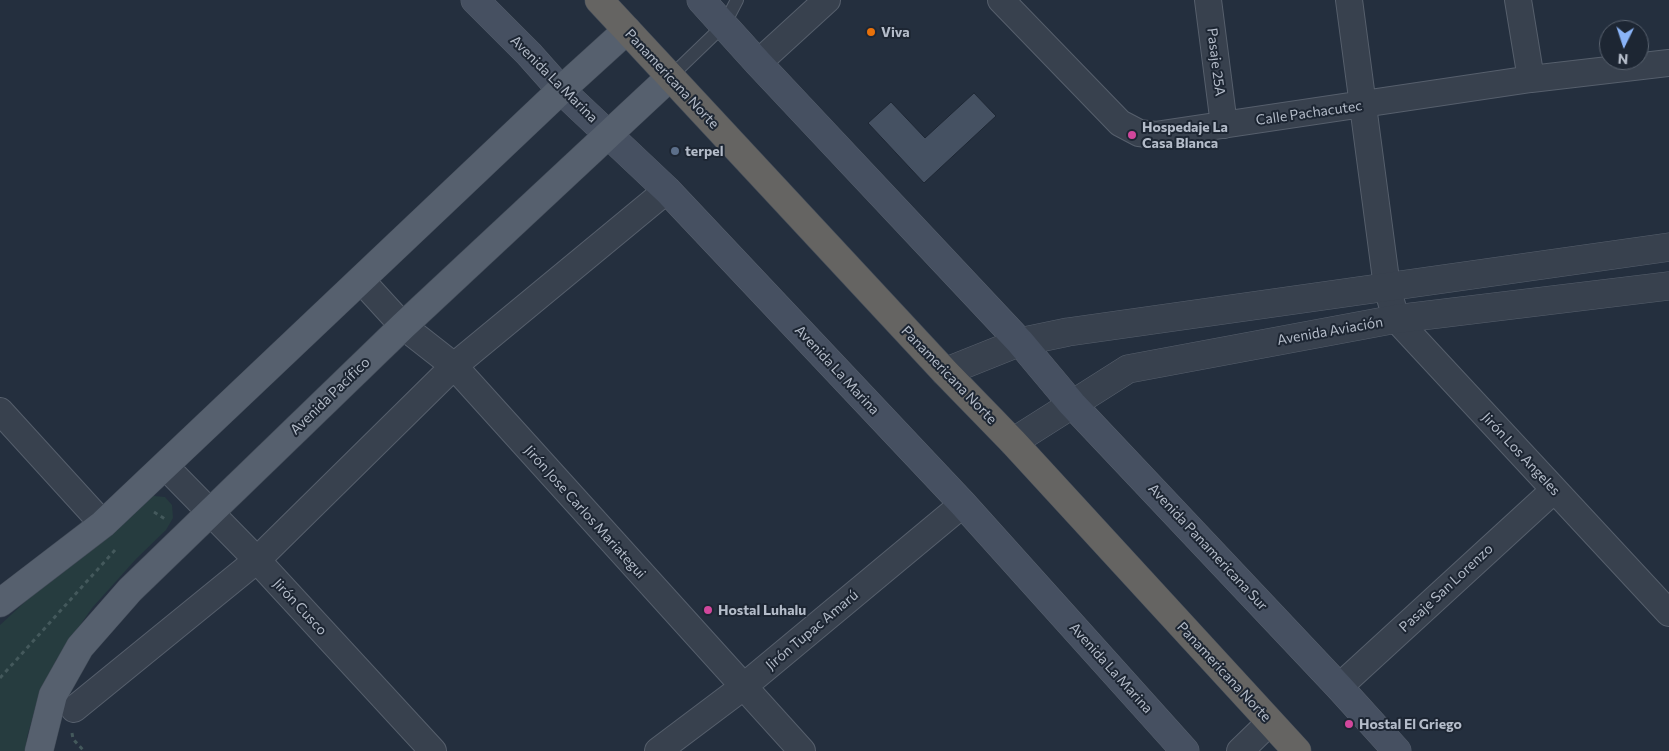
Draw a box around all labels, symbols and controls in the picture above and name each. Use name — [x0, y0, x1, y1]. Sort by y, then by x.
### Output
north arrow — [1599, 20, 1649, 70]
place label: Viva — [881, 24, 910, 40]
street label: Panamericana Norte — [622, 26, 722, 132]
marker: Viva — [865, 26, 877, 38]
street label: Pasaje 25A — [1203, 27, 1229, 97]
street label: Avenida La Marina — [507, 32, 601, 126]
text: N — [1617, 51, 1629, 68]
street label: Calle Pachacutec — [1255, 97, 1363, 129]
place label: Hospedaje La Casa Blanca — [1142, 119, 1228, 152]
marker: Hospedaje La Casa Blanca — [1126, 129, 1138, 141]
place label: terpel — [685, 143, 723, 159]
marker: terpel — [669, 145, 681, 157]
street label: Avenida Aviación — [1276, 313, 1384, 349]
street label: Avenida La Marina — [791, 322, 883, 418]
street label: Panamericana Norte — [898, 322, 1000, 428]
street label: Avenida Pacífico — [287, 354, 373, 438]
street label: Jirón Los Angeles — [1478, 409, 1564, 499]
street label: Jirón Jose Carlos Mariategui — [521, 442, 649, 582]
street label: Avenida Panamericana Sur — [1145, 480, 1271, 614]
street label: Pasaje San Lorenzo — [1396, 540, 1496, 636]
street label: Jirón Cusco — [270, 575, 330, 639]
street label: Jirón Tupac Amarú — [762, 586, 862, 674]
place label: Hostal Luhalu — [718, 602, 806, 618]
marker: Hostal Luhalu — [702, 604, 714, 616]
street label: Avenida La Marina — [1066, 619, 1156, 717]
street label: Panamericana Norte — [1174, 619, 1274, 725]
place label: Hostal El Griego — [1359, 716, 1462, 732]
marker: Hostal El Griego — [1343, 718, 1355, 730]

